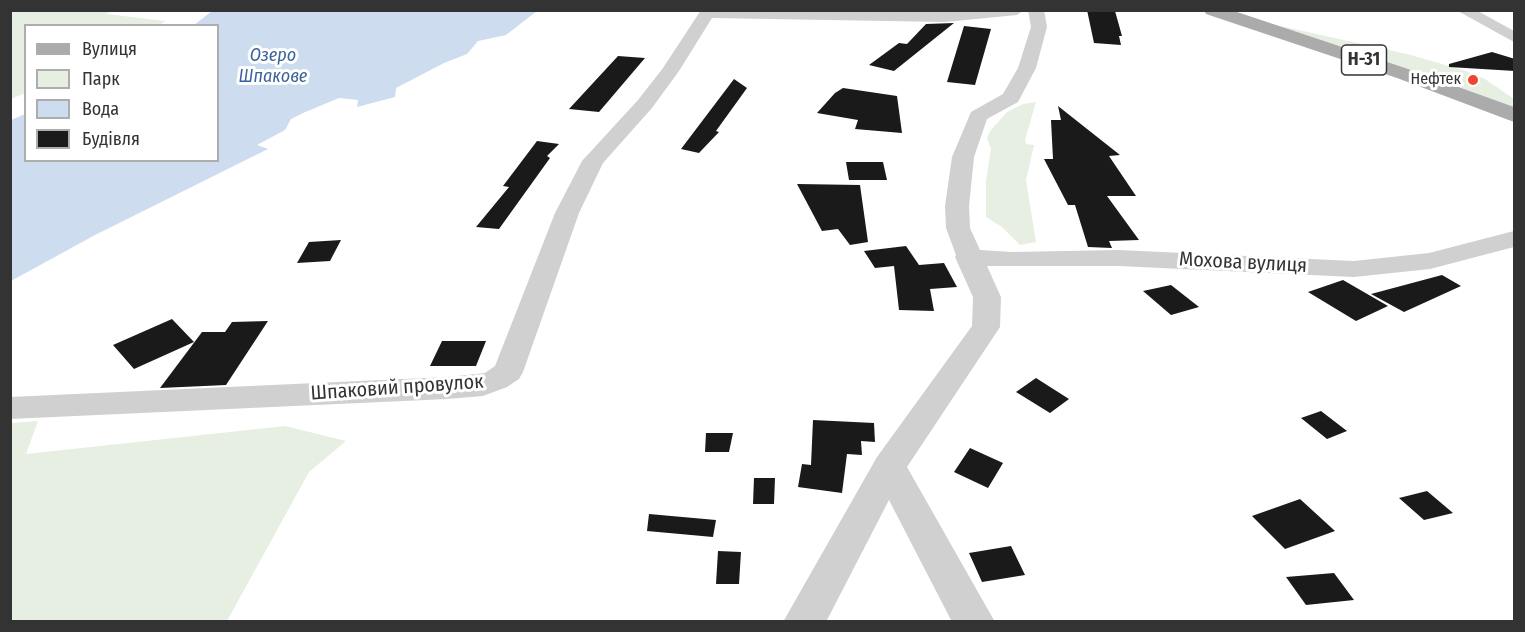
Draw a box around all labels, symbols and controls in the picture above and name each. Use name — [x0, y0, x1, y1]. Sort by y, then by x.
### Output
legend — [24, 24, 219, 162]
text: Вулиця — [82, 38, 137, 60]
water label: Озеро Шпакове — [239, 45, 307, 88]
road number: Н-31 — [1342, 45, 1386, 75]
text: Парк — [82, 68, 120, 90]
place label: Нефтек — [1411, 70, 1461, 90]
marker: Нефтек — [1466, 73, 1480, 87]
text: Вода — [82, 98, 119, 120]
text: Будівля — [82, 128, 140, 150]
street label: Мохова вулиця — [1178, 248, 1308, 278]
street label: Шпаковий провулок — [310, 370, 484, 406]

